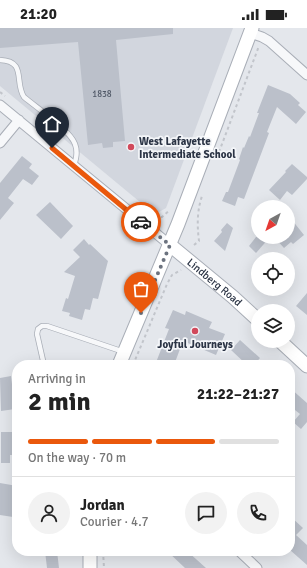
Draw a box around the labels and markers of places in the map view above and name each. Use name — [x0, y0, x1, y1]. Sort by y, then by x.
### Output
pin — [35, 107, 69, 148]
place label: West Lafayette Intermediate School — [139, 135, 236, 161]
marker: West Lafayette Intermediate School — [126, 142, 136, 152]
pin — [124, 272, 158, 313]
marker: Joyful Journeys — [190, 326, 200, 336]
place label: Joyful Journeys — [157, 338, 233, 351]

